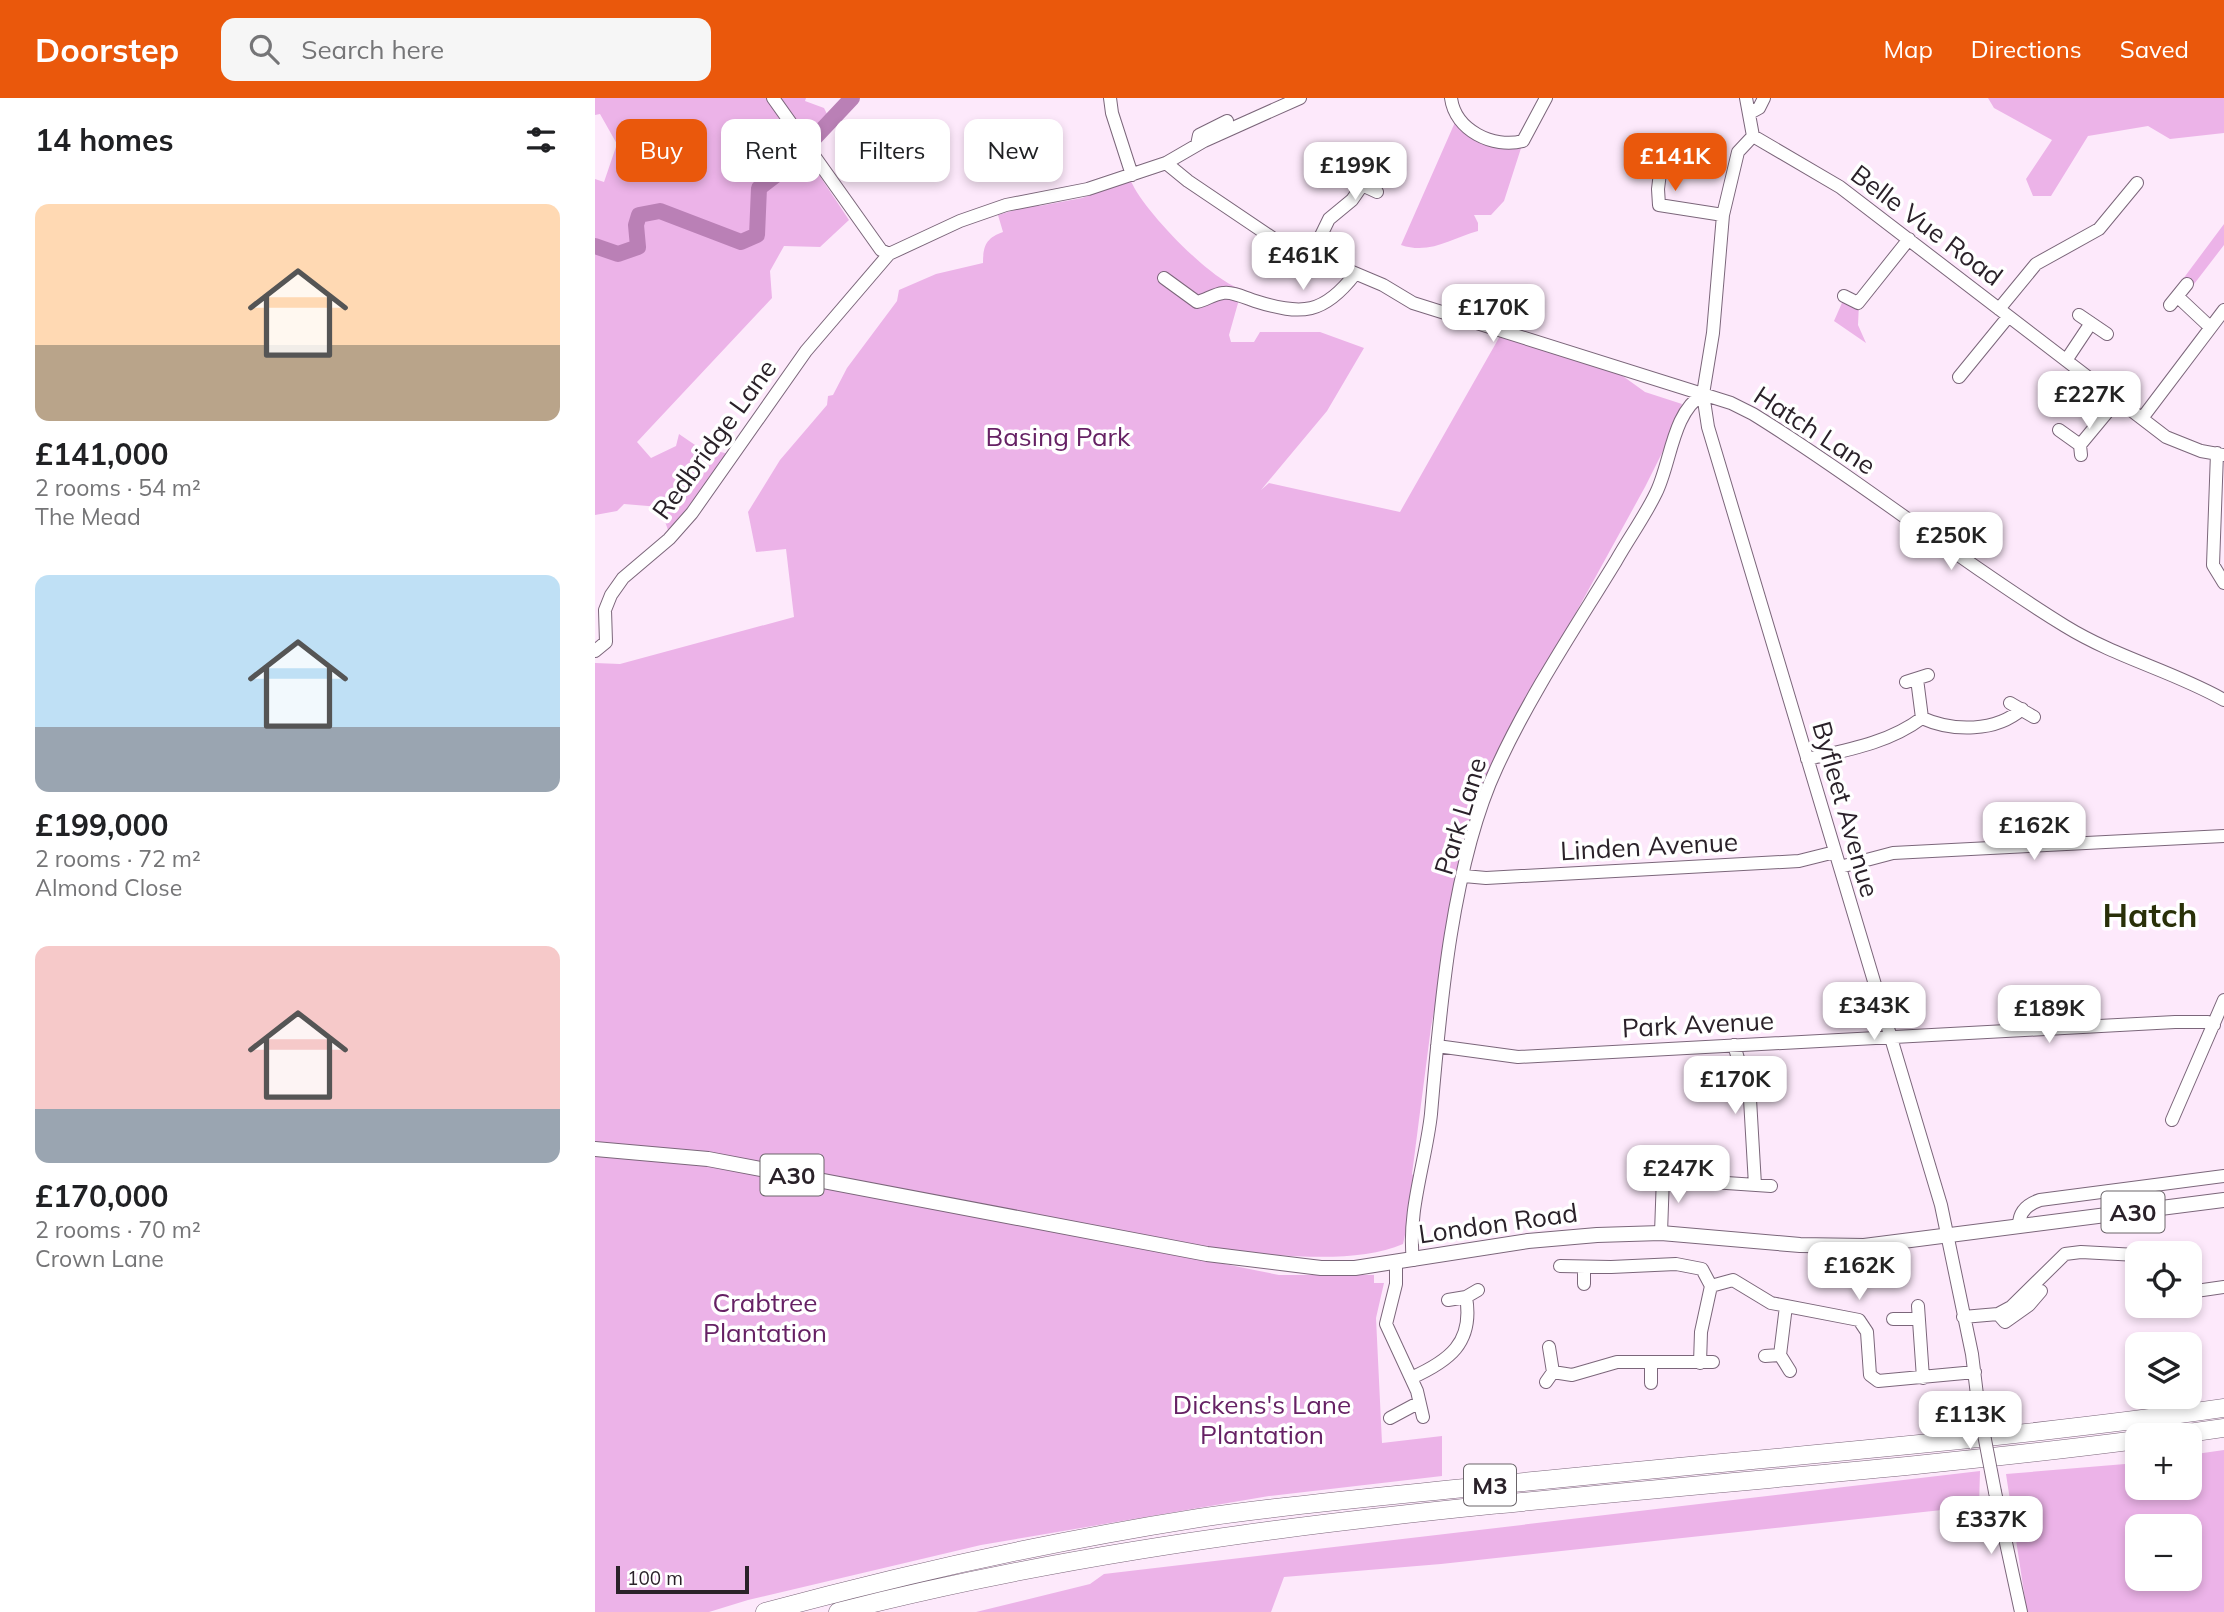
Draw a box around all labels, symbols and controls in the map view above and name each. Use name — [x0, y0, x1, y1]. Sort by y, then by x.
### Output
search box — [221, 18, 711, 81]
text: Doorstep — [35, 29, 179, 70]
icon: search — [245, 30, 283, 68]
text: Search here — [301, 33, 444, 66]
text: Map — [1883, 34, 1933, 64]
text: Directions — [1971, 34, 2082, 64]
text: Saved — [2120, 34, 2189, 64]
chip: Buy — [616, 119, 707, 182]
chip: Rent — [721, 119, 821, 182]
chip: Filters — [835, 119, 950, 182]
chip: New — [964, 119, 1063, 182]
text: 14 homes — [35, 121, 174, 159]
icon: filters — [522, 121, 560, 159]
pin: £141K — [1626, 134, 1724, 193]
text: £141K — [1640, 141, 1710, 170]
pin: £199K — [1306, 142, 1404, 202]
text: £199K — [1320, 150, 1390, 179]
street label: Belle Vue Road — [1845, 157, 2009, 293]
pin: £461K — [1254, 232, 1352, 292]
text: £461K — [1268, 240, 1338, 269]
icon: home — [235, 250, 361, 376]
pin: £170K — [1444, 285, 1542, 344]
text: £170K — [1458, 292, 1528, 321]
street label: Redbridge Lane — [645, 352, 783, 526]
pin: £227K — [2040, 372, 2138, 431]
street label: Hatch Lane — [1748, 378, 1882, 482]
text: £227K — [2054, 379, 2124, 408]
park label: Basing Park — [986, 420, 1131, 453]
text: £141,000 — [35, 435, 168, 473]
text: 2 rooms · 54 m² — [35, 473, 201, 502]
text: The Mead — [35, 502, 141, 531]
pin: £250K — [1902, 512, 2000, 572]
text: £250K — [1916, 520, 1986, 549]
icon: home — [235, 621, 361, 747]
street label: Byfleet Avenue — [1805, 717, 1887, 901]
street label: Park Lane — [1427, 753, 1493, 879]
pin: £162K — [1985, 802, 2083, 862]
text: £199,000 — [35, 806, 168, 844]
text: £162K — [1999, 810, 2069, 839]
street label: Linden Avenue — [1559, 825, 1739, 867]
text: 2 rooms · 72 m² — [35, 844, 201, 873]
text: Almond Close — [35, 873, 182, 902]
district label: Hatch — [2103, 894, 2197, 935]
pin: £343K — [1825, 982, 1923, 1042]
pin: £189K — [2000, 986, 2098, 1045]
text: £343K — [1839, 990, 1909, 1019]
icon: home — [235, 992, 361, 1118]
text: £189K — [2014, 993, 2084, 1022]
street label: Park Avenue — [1621, 1004, 1775, 1044]
pin: £170K — [1686, 1056, 1784, 1116]
text: £170K — [1700, 1064, 1770, 1093]
pin: £247K — [1629, 1146, 1727, 1205]
text: £247K — [1643, 1153, 1713, 1182]
road number: A30 — [761, 1154, 823, 1196]
text: £170,000 — [35, 1177, 168, 1215]
road number: A30 — [2101, 1192, 2165, 1232]
street label: London Road — [1416, 1196, 1580, 1250]
text: 2 rooms · 70 m² — [35, 1215, 201, 1244]
map controls — [2125, 1241, 2202, 1591]
button: locate — [2125, 1241, 2202, 1318]
pin: £162K — [1810, 1242, 1908, 1302]
text: Crown Lane — [35, 1244, 164, 1273]
text: £162K — [1824, 1250, 1894, 1279]
park label: Crabtree Plantation — [703, 1286, 827, 1349]
button: layers — [2125, 1332, 2202, 1409]
park label: Dickens's Lane Plantation — [1173, 1388, 1351, 1451]
pin: £113K — [1921, 1392, 2019, 1451]
text: £113K — [1935, 1399, 2005, 1428]
button: + — [2125, 1423, 2202, 1500]
road number: M3 — [1464, 1464, 1516, 1506]
pin: £337K — [1942, 1496, 2040, 1556]
text: £337K — [1956, 1504, 2026, 1533]
button: − — [2125, 1514, 2202, 1591]
scale bar — [616, 1563, 749, 1595]
text: 100 m — [627, 1566, 683, 1590]

